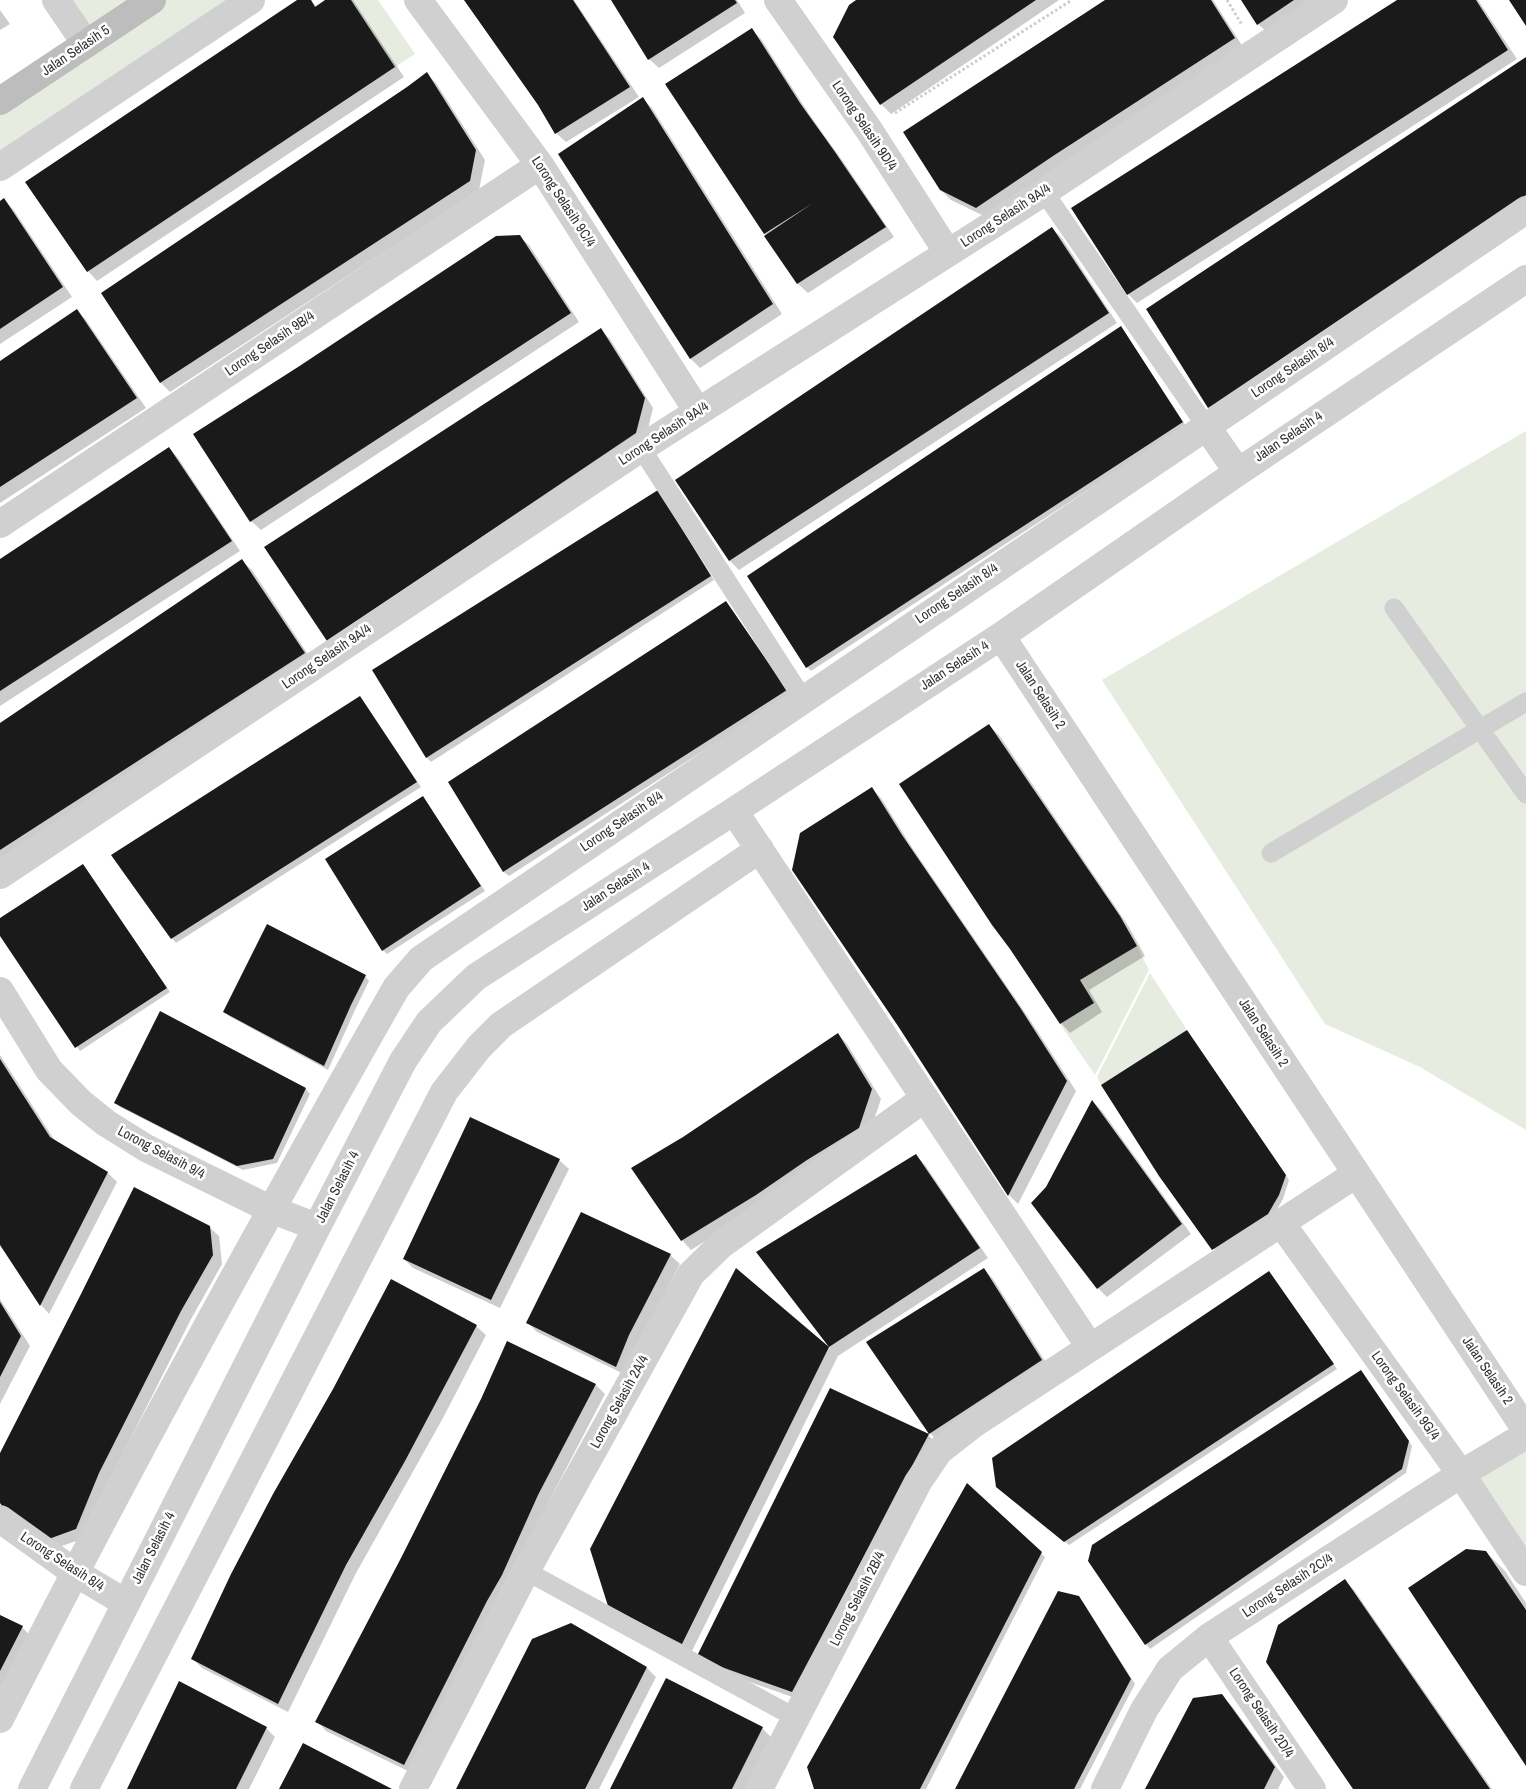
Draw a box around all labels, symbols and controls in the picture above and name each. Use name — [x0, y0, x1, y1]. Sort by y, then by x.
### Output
street label: Jalan Selasih 5 — [39, 22, 113, 80]
street label: Lorong Selasih 9D/4 — [828, 78, 900, 174]
street label: Lorong Selasih 9C/4 — [527, 154, 599, 250]
street label: Lorong Selasih 9A/4 — [958, 181, 1054, 251]
street label: Lorong Selasih 9B/4 — [222, 308, 318, 380]
street label: Lorong Selasih 8/4 — [1248, 334, 1338, 402]
street label: Lorong Selasih 9A/4 — [616, 399, 712, 469]
street label: Jalan Selasih 4 — [1252, 408, 1326, 466]
street label: Lorong Selasih 8/4 — [912, 560, 1002, 628]
street label: Lorong Selasih 9A/4 — [279, 621, 375, 693]
street label: Jalan Selasih 4 — [918, 638, 992, 694]
street label: Jalan Selasih 2 — [1012, 658, 1068, 732]
street label: Lorong Selasih 8/4 — [577, 788, 667, 856]
street label: Jalan Selasih 4 — [579, 859, 653, 915]
street label: Jalan Selasih 2 — [1235, 996, 1291, 1070]
street label: Lorong Selasih 9/4 — [115, 1123, 207, 1183]
street label: Jalan Selasih 4 — [313, 1148, 363, 1226]
street label: Jalan Selasih 2 — [1458, 1334, 1516, 1408]
street label: Lorong Selasih 9G/4 — [1367, 1348, 1443, 1444]
street label: Lorong Selasih 2A/4 — [587, 1352, 653, 1452]
street label: Jalan Selasih 4 — [129, 1509, 179, 1587]
street label: Lorong Selasih 8/4 — [17, 1529, 107, 1595]
street label: Lorong Selasih 2B/4 — [827, 1549, 889, 1649]
street label: Lorong Selasih 2C/4 — [1240, 1550, 1336, 1622]
street label: Lorong Selasih 2D/4 — [1225, 1665, 1297, 1761]

